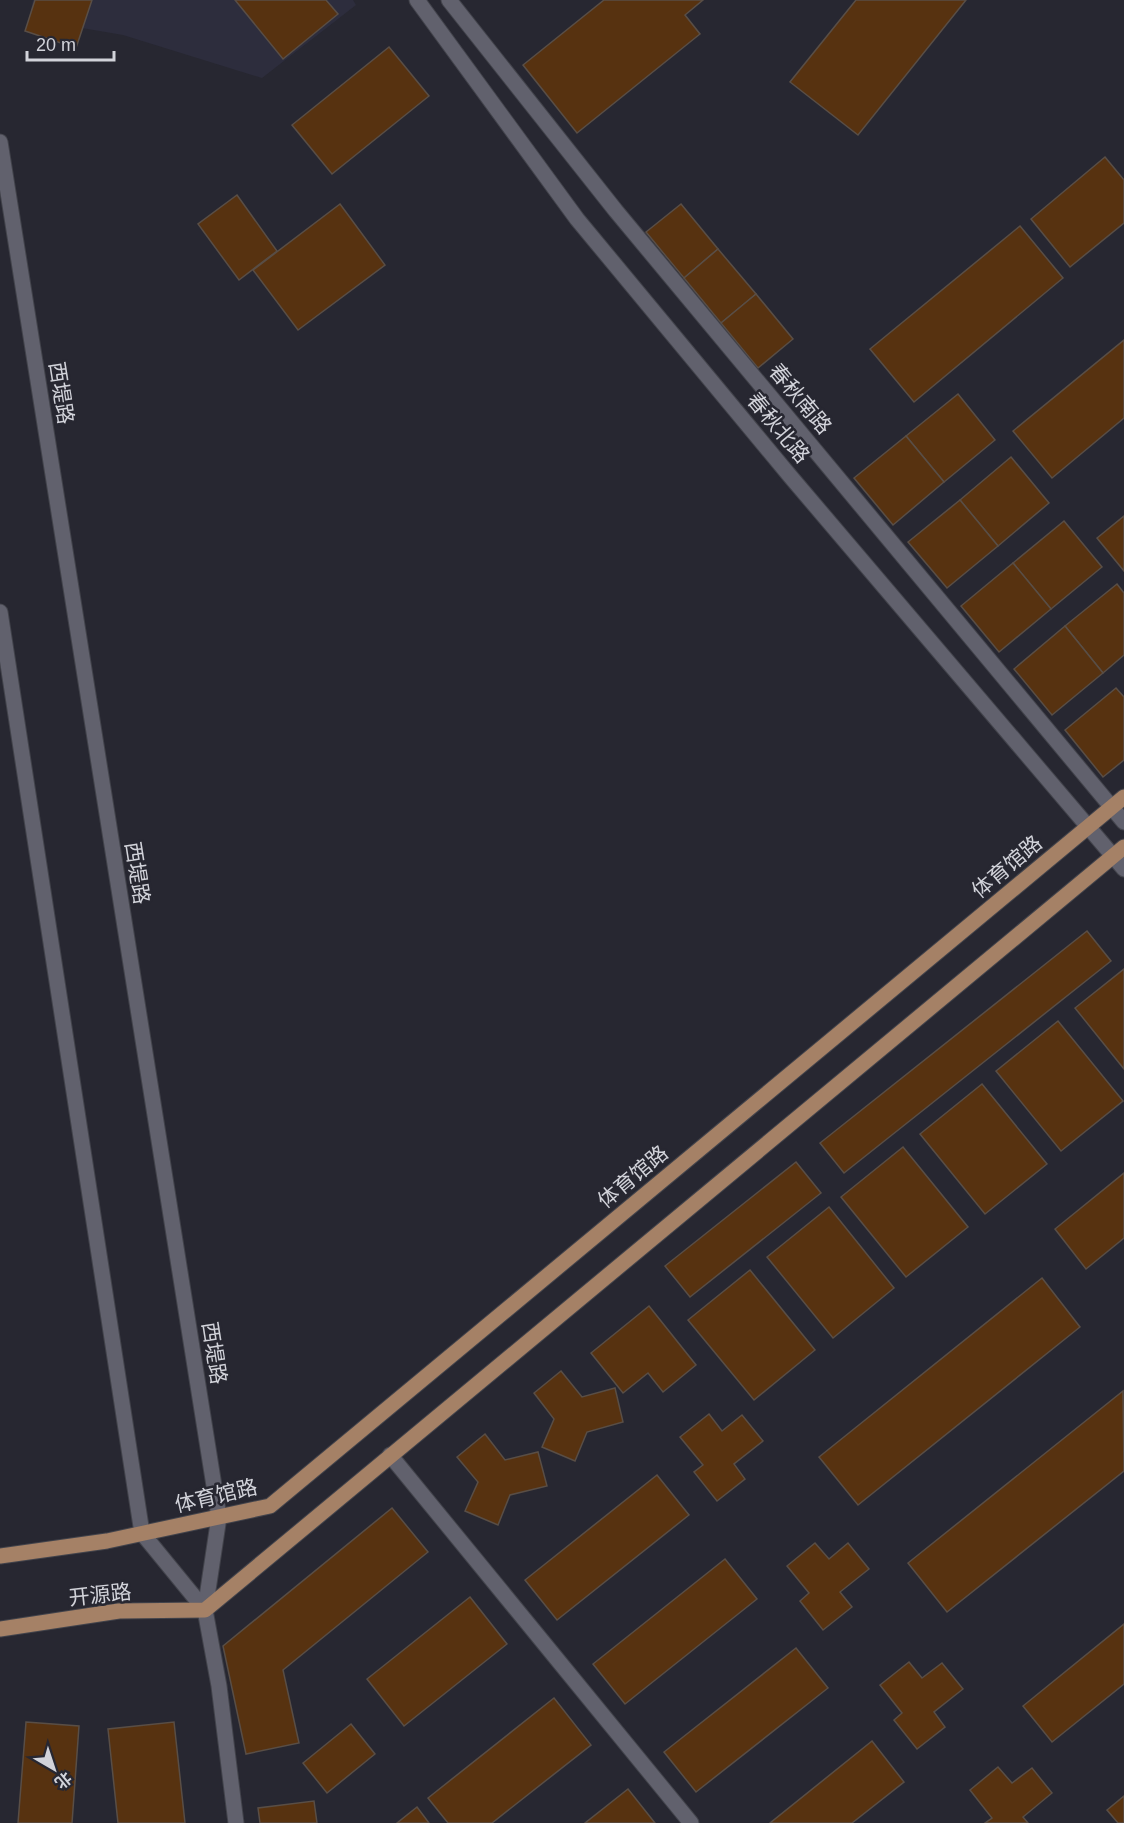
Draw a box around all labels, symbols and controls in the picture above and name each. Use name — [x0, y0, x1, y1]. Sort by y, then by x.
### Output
scale bar — [27, 24, 114, 62]
text: 20 m — [36, 35, 76, 55]
street label: 春秋南路 — [765, 359, 836, 438]
street label: 西堤路 — [45, 360, 78, 426]
street label: 春秋北路 — [743, 388, 814, 467]
street label: 体育馆路 — [967, 831, 1046, 902]
street label: 西堤路 — [121, 840, 154, 906]
street label: 体育馆路 — [593, 1141, 672, 1212]
street label: 西堤路 — [198, 1320, 231, 1386]
street label: 体育馆路 — [172, 1475, 259, 1516]
street label: 开源路 — [67, 1580, 132, 1609]
north arrow — [24, 1739, 84, 1799]
text: 北 — [52, 1769, 75, 1792]

